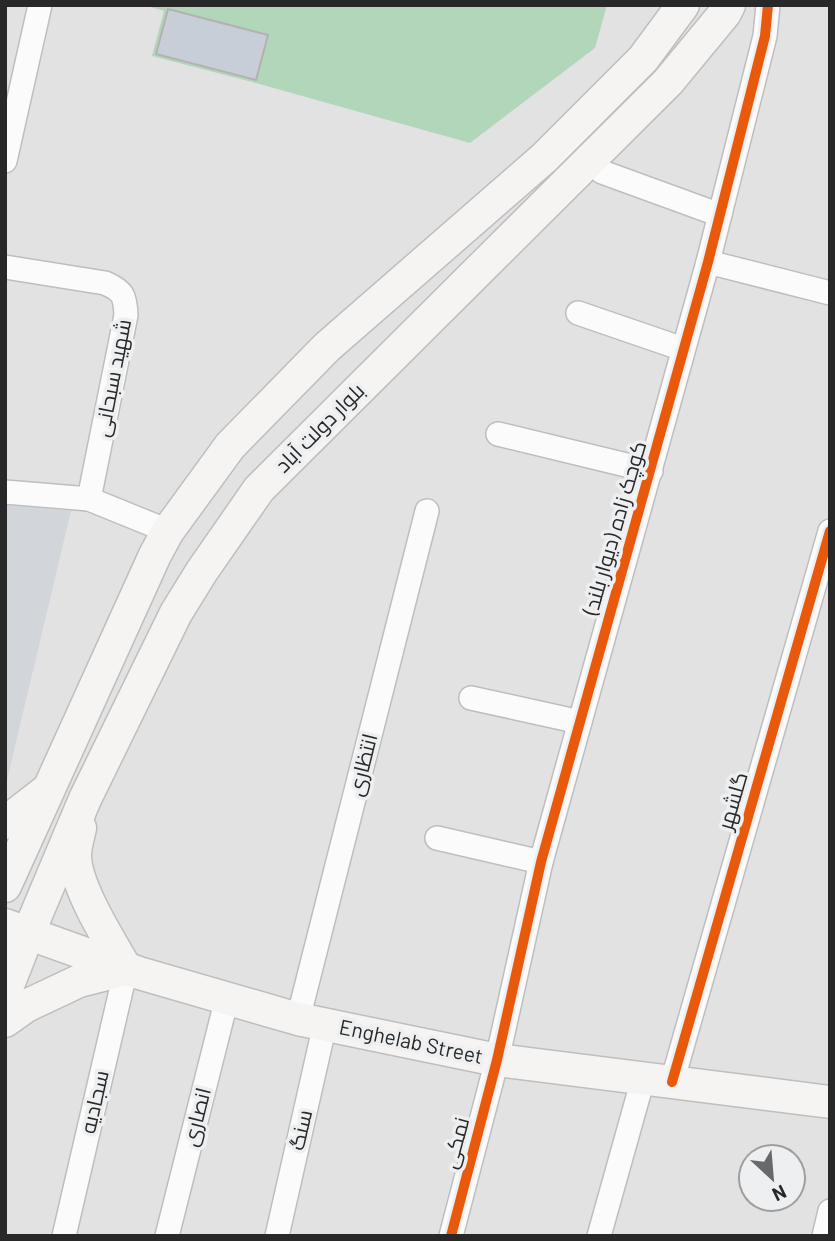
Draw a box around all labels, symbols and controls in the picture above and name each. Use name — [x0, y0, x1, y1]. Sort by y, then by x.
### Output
street label: شهید سبحانی — [88, 317, 137, 439]
street label: بلوار دولت آباد — [269, 377, 369, 477]
street label: کوچک زاده (دیوار بلند) — [576, 438, 653, 619]
street label: انتظاری — [342, 731, 383, 799]
street label: گلشهر — [711, 769, 754, 834]
street label: Enghelab Street — [337, 1013, 485, 1068]
street label: سجادیه — [74, 1068, 113, 1136]
street label: انصاری — [176, 1085, 217, 1149]
street label: سنگ — [283, 1107, 316, 1152]
street label: نمکی — [436, 1114, 475, 1172]
north arrow — [737, 1143, 807, 1213]
text: N — [769, 1181, 790, 1207]

